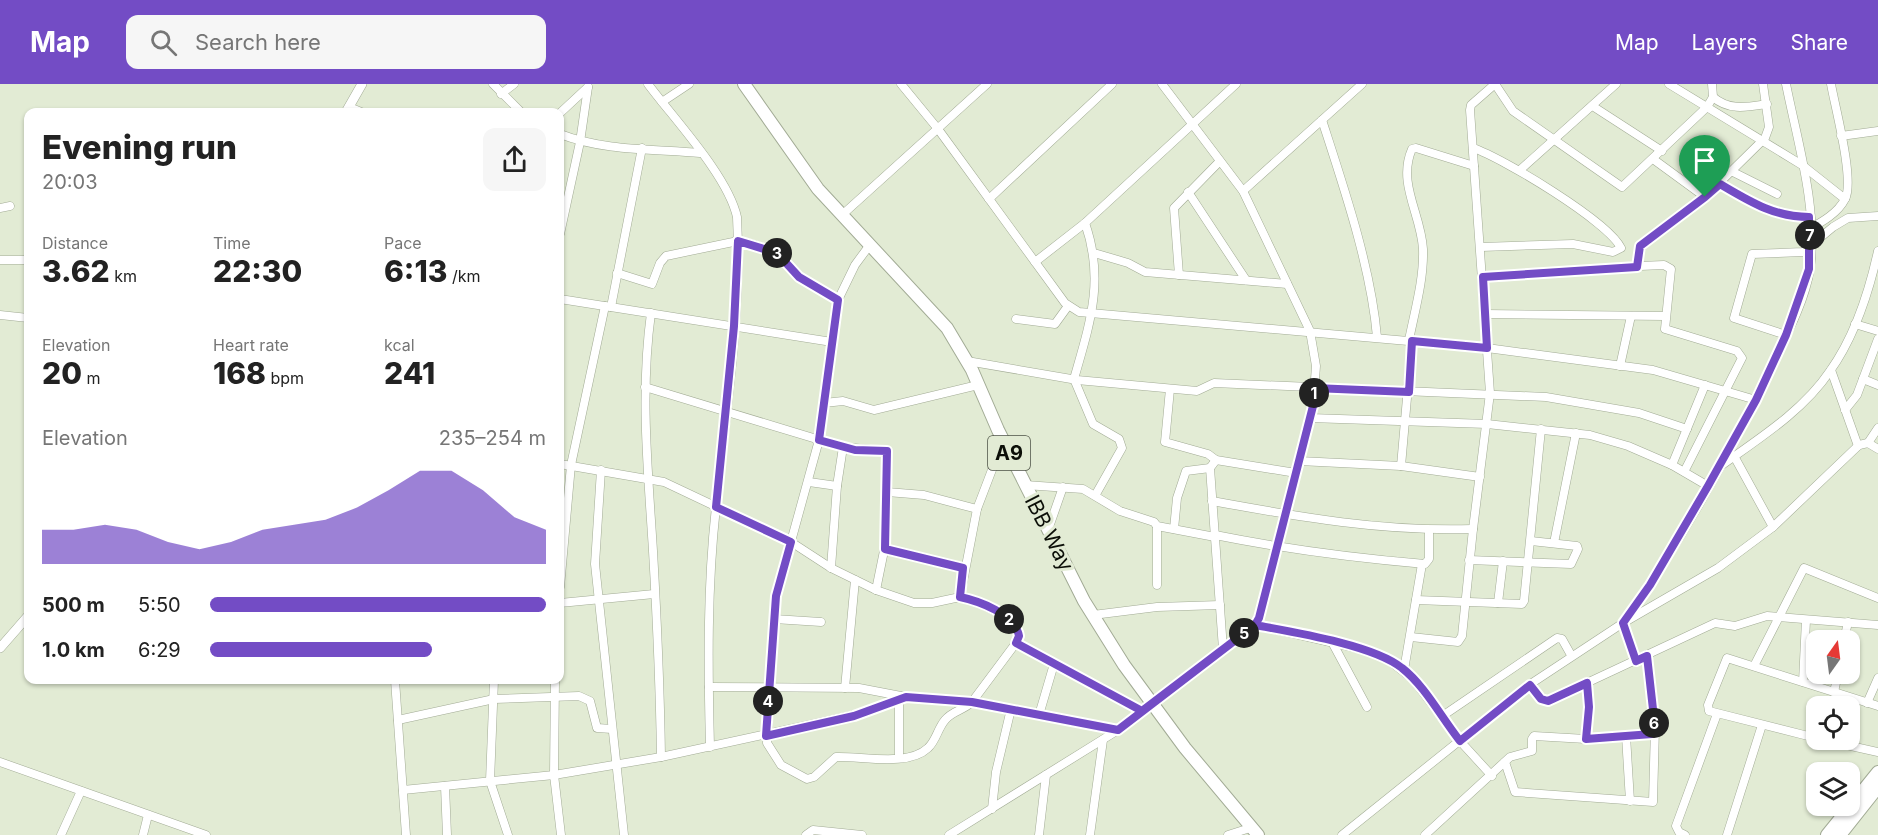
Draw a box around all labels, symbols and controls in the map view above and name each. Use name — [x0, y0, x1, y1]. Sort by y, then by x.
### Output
search box — [126, 15, 546, 69]
text: Map — [30, 25, 90, 59]
icon: search — [147, 26, 180, 59]
text: Search here — [195, 29, 321, 55]
text: Map — [1615, 30, 1659, 55]
text: Layers — [1692, 30, 1758, 55]
text: Share — [1791, 30, 1848, 55]
text: Evening run — [42, 127, 237, 167]
button: share — [483, 128, 546, 191]
pin — [1679, 135, 1730, 197]
icon: arrive — [1688, 144, 1721, 177]
text: 20:03 — [42, 170, 98, 194]
pin: 7 — [1795, 220, 1825, 250]
text: 7 — [1805, 225, 1815, 245]
text: Distance — [42, 233, 108, 253]
text: Time — [213, 233, 251, 253]
text: Pace — [384, 233, 422, 253]
pin: 3 — [762, 238, 792, 268]
text: 3 — [772, 243, 782, 263]
text: 3.62 — [42, 253, 110, 289]
text: 22:30 — [213, 253, 302, 289]
text: 6:13 — [384, 253, 447, 289]
text: km — [110, 266, 137, 286]
text: /km — [447, 266, 480, 286]
text: Elevation — [42, 335, 111, 355]
text: Heart rate — [213, 335, 289, 355]
text: kcal — [384, 335, 415, 355]
text: 20 — [42, 355, 82, 391]
text: 168 — [213, 355, 266, 391]
text: 241 — [384, 355, 435, 391]
text: m — [82, 368, 100, 388]
text: bpm — [266, 368, 304, 388]
pin: 1 — [1299, 378, 1329, 408]
text: 1 — [1311, 383, 1317, 403]
text: Elevation — [42, 426, 128, 450]
text: 235–254 m — [439, 426, 546, 450]
road number: A9 — [988, 436, 1030, 470]
street label: IBB Way — [1020, 491, 1079, 575]
text: 500 m — [42, 593, 105, 617]
text: 5:50 — [138, 593, 181, 617]
pin: 2 — [994, 604, 1024, 634]
text: 2 — [1004, 609, 1014, 629]
pin: 5 — [1229, 618, 1259, 648]
text: 5 — [1239, 623, 1249, 643]
north arrow — [1806, 630, 1860, 684]
map controls — [1806, 630, 1860, 816]
text: 1.0 km — [42, 638, 105, 662]
text: 6:29 — [138, 638, 181, 662]
pin: 4 — [753, 686, 783, 716]
text: 4 — [763, 691, 773, 711]
button: locate — [1806, 696, 1860, 750]
pin: 6 — [1639, 708, 1669, 738]
text: 6 — [1649, 713, 1659, 733]
button: layers — [1806, 762, 1860, 816]

